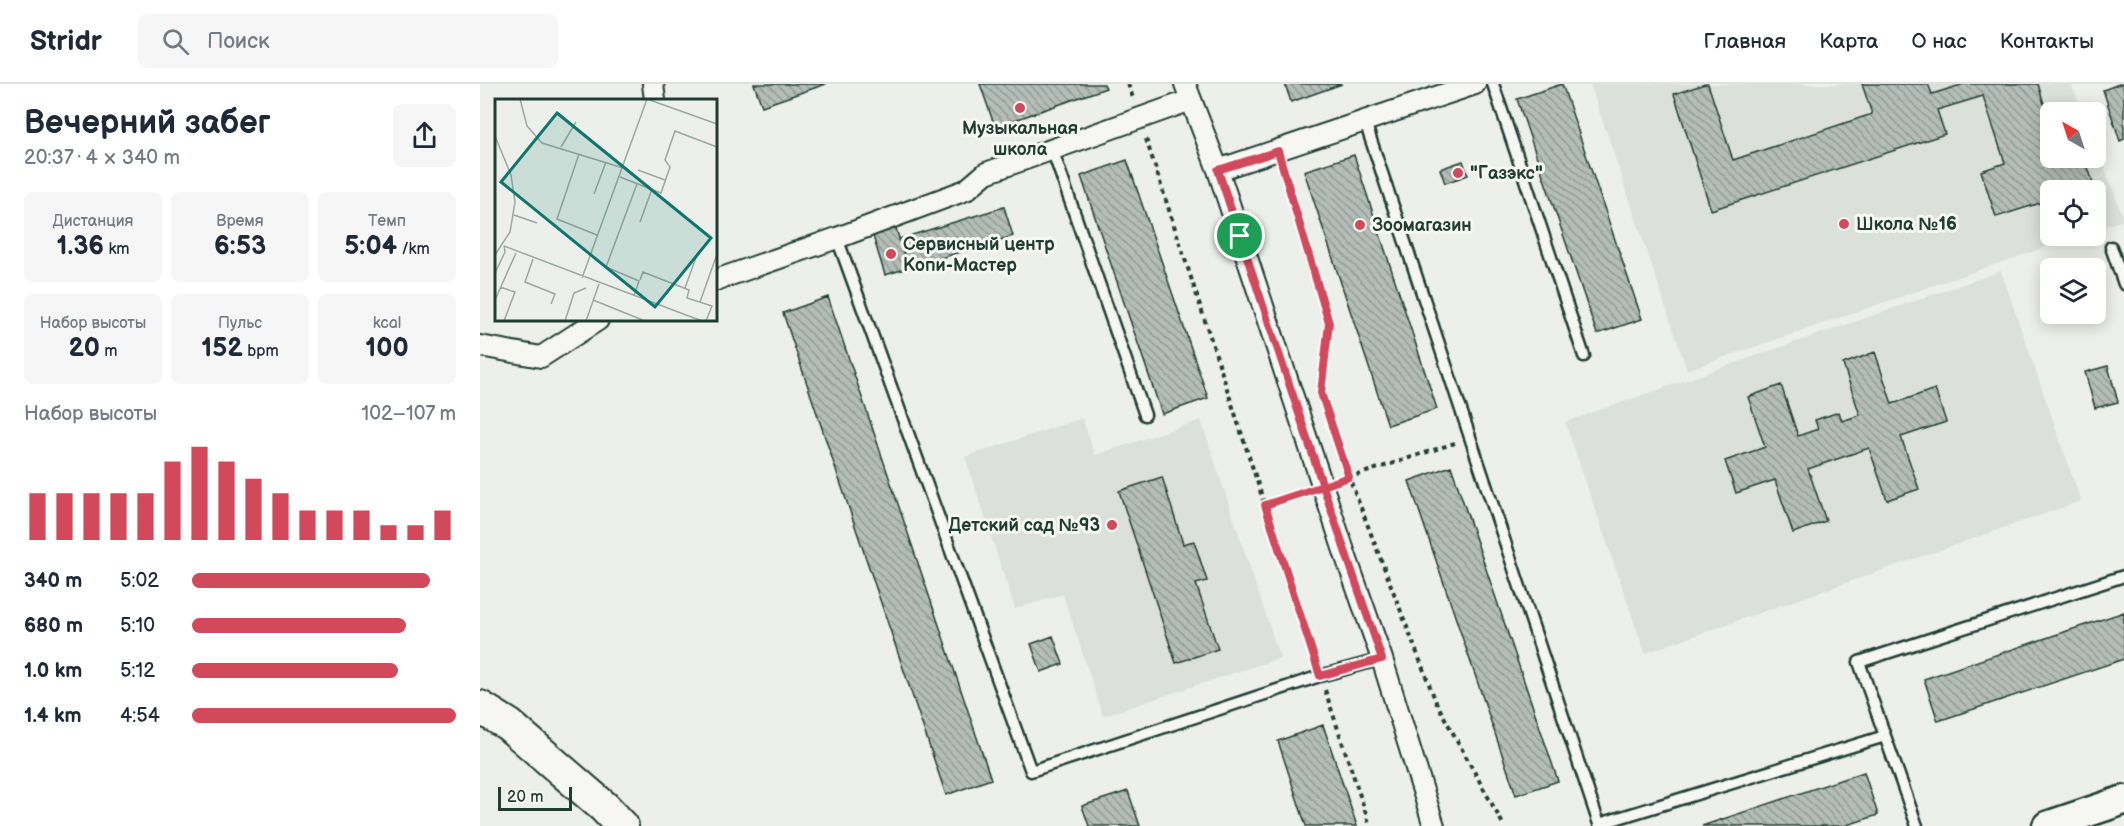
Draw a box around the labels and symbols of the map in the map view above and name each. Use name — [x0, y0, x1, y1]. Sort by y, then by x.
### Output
inset map — [495, 99, 717, 321]
marker: Музыкальная школа — [1013, 101, 1027, 115]
north arrow — [2040, 102, 2106, 168]
place label: Музыкальная школа — [962, 118, 1078, 160]
place label: "Газэкс" — [1470, 163, 1543, 184]
marker: "Газэкс" — [1451, 166, 1465, 180]
pin — [1214, 210, 1265, 261]
place label: Школа №16 — [1856, 214, 1957, 235]
place label: Зоомагазин — [1372, 215, 1472, 236]
marker: Школа №16 — [1837, 217, 1851, 231]
marker: Зоомагазин — [1353, 218, 1367, 232]
place label: Сервисный центр Копи-Мастер — [903, 234, 1055, 276]
marker: Сервисный центр Копи-Мастер — [884, 247, 898, 261]
place label: Детский сад №93 — [949, 515, 1100, 536]
marker: Детский сад №93 — [1105, 518, 1119, 532]
scale bar — [498, 784, 572, 812]

